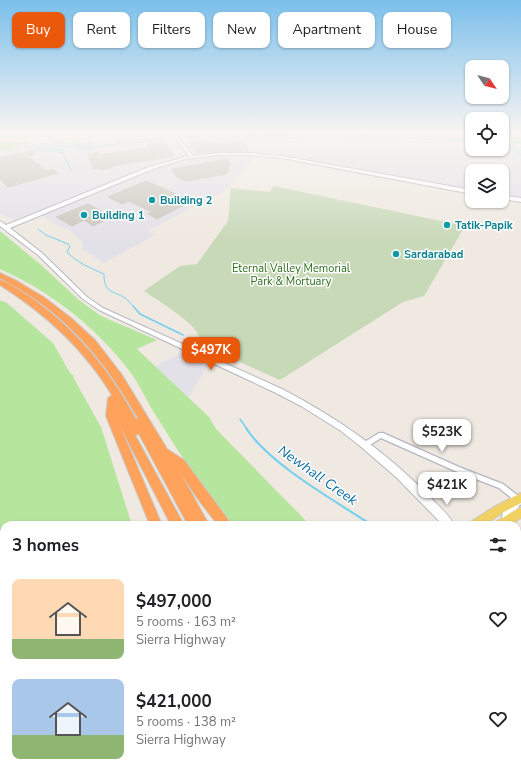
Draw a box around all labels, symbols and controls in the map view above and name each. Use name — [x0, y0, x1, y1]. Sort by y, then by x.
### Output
chip: Buy — [12, 12, 65, 48]
chip: Rent — [73, 12, 130, 48]
chip: Filters — [138, 12, 205, 48]
chip: New — [213, 12, 270, 48]
chip: Apartment — [278, 12, 375, 48]
chip: House — [383, 12, 451, 48]
north arrow — [465, 60, 509, 104]
map controls — [465, 60, 509, 208]
button: locate — [465, 112, 509, 156]
button: layers — [465, 164, 509, 208]
place label: Building 2 — [160, 193, 213, 208]
marker: Building 2 — [147, 195, 157, 205]
place label: Building 1 — [92, 208, 144, 223]
marker: Building 1 — [79, 210, 89, 220]
place label: Tatik-Papik — [455, 218, 514, 233]
marker: Tatik-Papik — [442, 220, 452, 230]
place label: Sardarabad — [404, 247, 463, 262]
marker: Sardarabad — [391, 249, 401, 259]
park label: Eternal Valley Memorial Park & Mortuary — [232, 261, 351, 289]
pin: $497K — [183, 337, 239, 371]
text: $497K — [191, 341, 231, 359]
pin: $523K — [414, 419, 470, 453]
text: $523K — [422, 423, 462, 441]
water label: Newhall Creek — [274, 441, 362, 510]
pin: $421K — [419, 472, 475, 506]
text: $421K — [427, 476, 467, 494]
text: 3 homes — [12, 534, 79, 557]
icon: filters — [487, 534, 509, 556]
text: $497,000 — [136, 590, 212, 613]
icon: home — [44, 595, 92, 643]
icon: heart — [487, 608, 509, 630]
text: 5 rooms · 163 m² — [136, 613, 236, 631]
text: Sierra Highway — [136, 631, 226, 649]
text: $421,000 — [136, 690, 212, 713]
icon: home — [44, 695, 92, 743]
icon: heart — [487, 708, 509, 730]
text: 5 rooms · 138 m² — [136, 713, 236, 731]
text: Sierra Highway — [136, 731, 226, 749]

